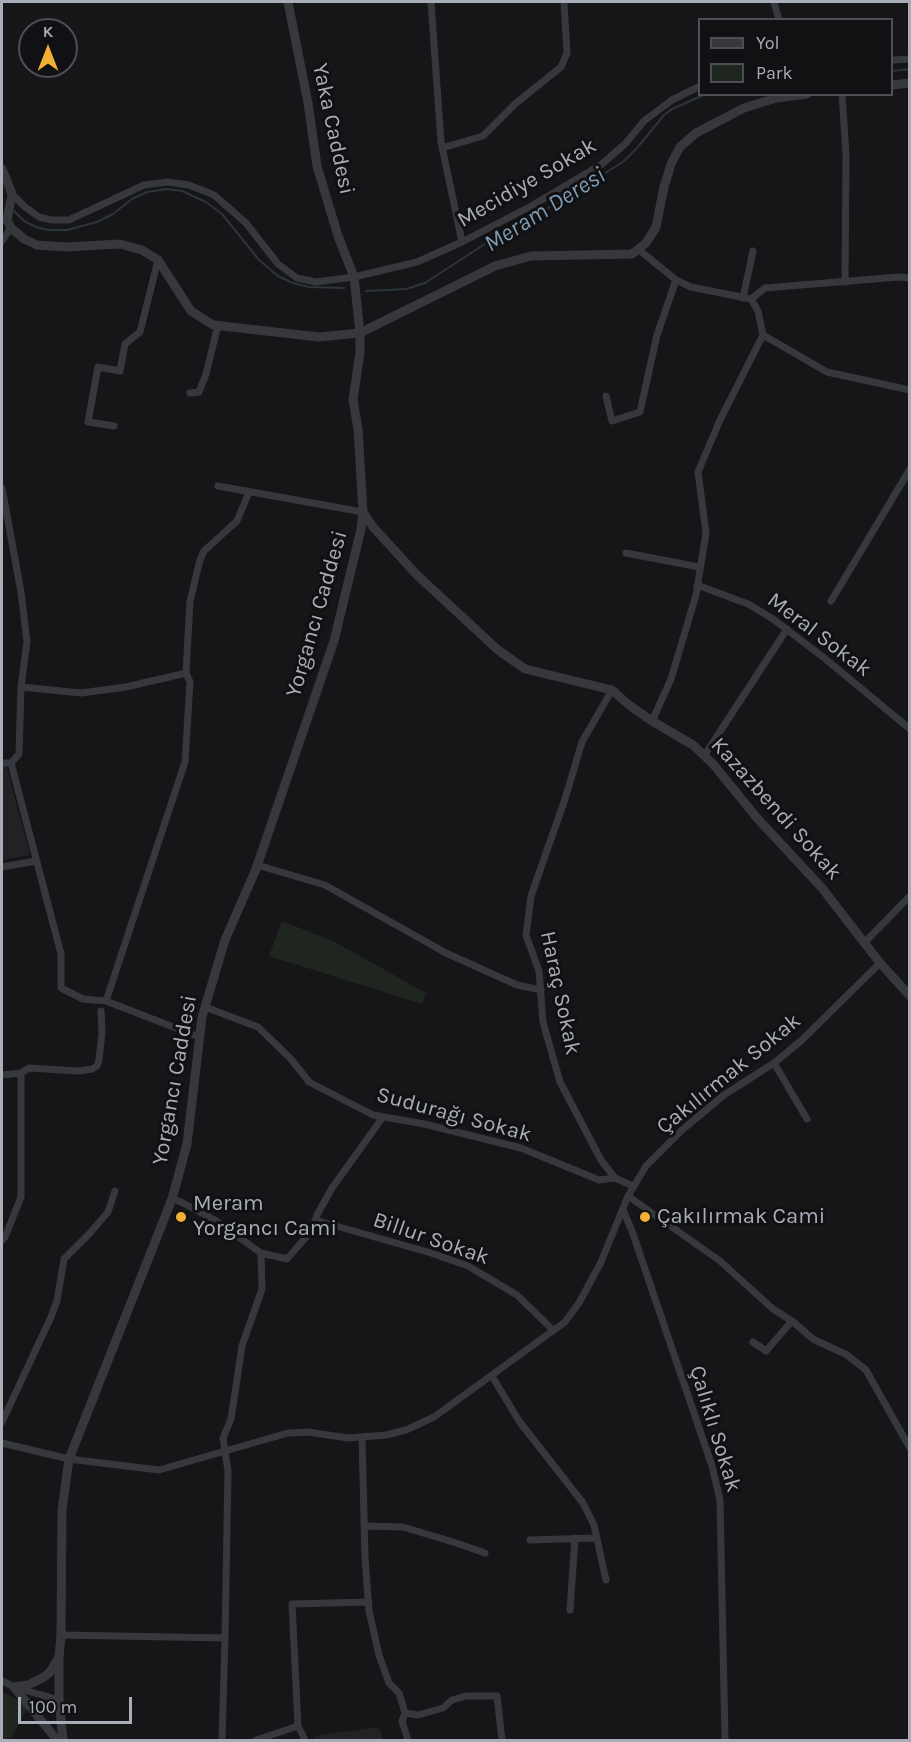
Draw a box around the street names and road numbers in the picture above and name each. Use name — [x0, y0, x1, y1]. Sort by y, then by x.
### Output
street label: Yaka Caddesi — [306, 61, 360, 197]
street label: Mecidiye Sokak — [453, 132, 601, 234]
street label: Yorgancı Caddesi — [281, 528, 353, 700]
street label: Meral Sokak — [762, 587, 876, 683]
street label: Kazazbendi Sokak — [705, 732, 847, 886]
street label: Haraç Sokak — [534, 929, 586, 1057]
street label: Yorgancı Caddesi — [147, 993, 203, 1167]
street label: Çakılırmak Sokak — [652, 1008, 806, 1140]
street label: Sudurağı Sokak — [374, 1082, 534, 1148]
street label: Billur Sokak — [369, 1207, 493, 1271]
street label: Çalıklı Sokak — [683, 1363, 747, 1495]

